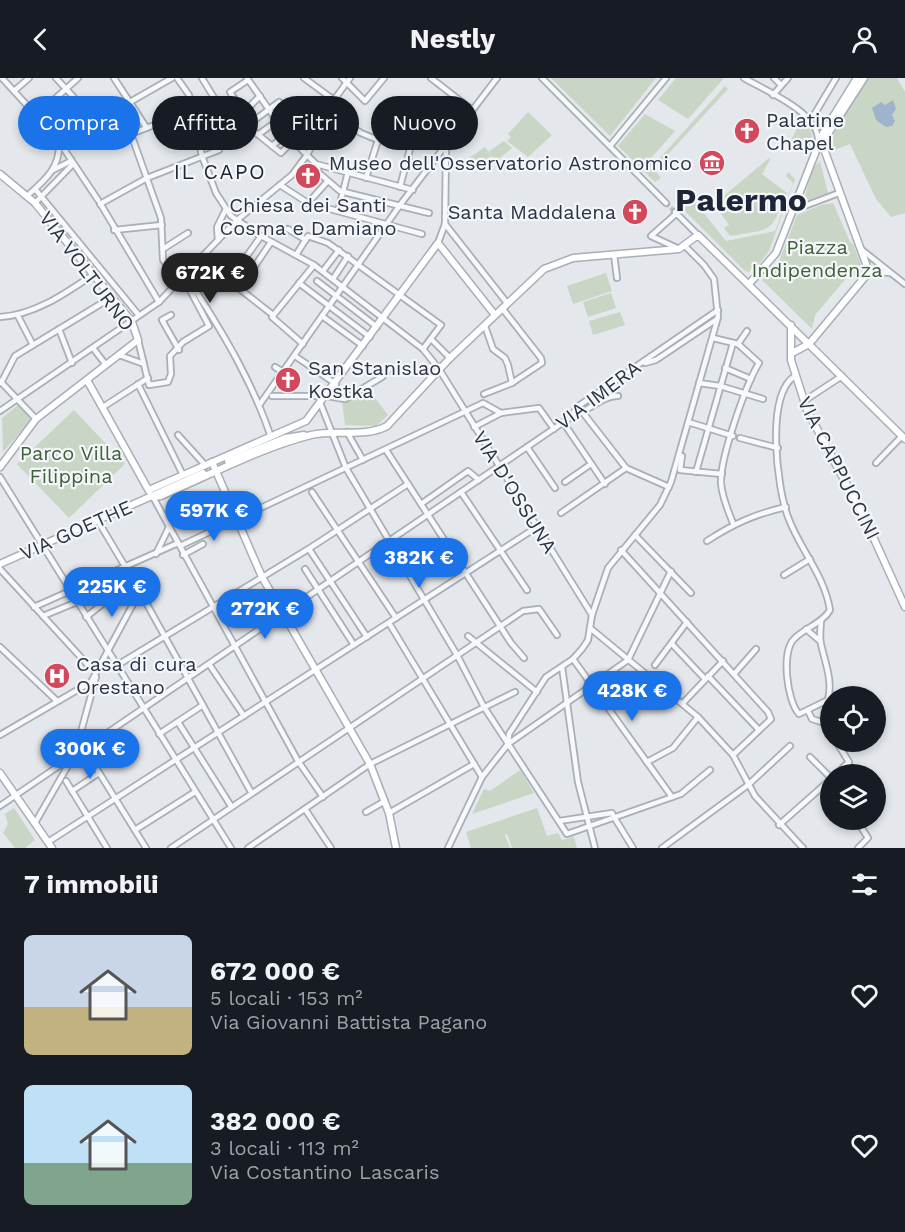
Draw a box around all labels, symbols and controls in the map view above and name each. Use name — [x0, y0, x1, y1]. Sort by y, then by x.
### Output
icon: back — [24, 23, 57, 56]
text: Nestly — [410, 23, 495, 55]
icon: person — [848, 23, 881, 56]
chip: Compra — [18, 96, 140, 150]
chip: Affitta — [152, 96, 258, 150]
chip: Filtri — [270, 96, 359, 150]
chip: Nuovo — [371, 96, 478, 150]
place label: Palatine Chapel — [766, 108, 844, 155]
church icon: Palatine Chapel — [732, 116, 762, 146]
museum icon: Museo dell'Osservatorio Astronomico — [697, 148, 727, 178]
place label: Museo dell'Osservatorio Astronomico — [329, 151, 692, 175]
district label: IL CAPO — [174, 159, 266, 184]
church icon: Chiesa dei Santi Cosma e Damiano — [293, 161, 323, 191]
district label: Palermo — [675, 181, 807, 219]
place label: Chiesa dei Santi Cosma e Damiano — [219, 193, 397, 240]
church icon: Santa Maddalena — [620, 197, 650, 227]
place label: Santa Maddalena — [448, 200, 616, 224]
street label: VIA VOLTURNO — [34, 206, 140, 336]
park label: Piazza Indipendenza — [752, 235, 882, 282]
pin: 672K € — [161, 253, 259, 304]
text: 672K € — [175, 260, 245, 284]
street label: VIA IMERA — [551, 355, 645, 435]
place label: San Stanislao Kostka — [308, 356, 441, 403]
church icon: San Stanislao Kostka — [273, 365, 303, 395]
street label: VIA CAPPUCCINI — [793, 392, 885, 544]
street label: VIA D'OSSUNA — [468, 426, 562, 558]
park label: Parco Villa Filippina — [20, 441, 122, 488]
pin: 597K € — [165, 491, 263, 542]
street label: VIA GOETHE — [16, 495, 136, 565]
text: 597K € — [179, 498, 249, 522]
pin: 382K € — [370, 538, 468, 589]
text: 382K € — [384, 545, 454, 569]
pin: 225K € — [63, 567, 161, 618]
text: 225K € — [77, 574, 147, 598]
pin: 272K € — [216, 589, 314, 640]
text: 272K € — [230, 596, 300, 620]
place label: Casa di cura Orestano — [76, 652, 197, 699]
hospital icon: Casa di cura Orestano — [42, 661, 72, 691]
pin: 428K € — [583, 671, 681, 722]
text: 428K € — [597, 678, 667, 702]
map controls — [820, 686, 886, 830]
button: locate — [820, 686, 886, 752]
pin: 300K € — [41, 729, 139, 780]
text: 300K € — [54, 736, 126, 760]
button: layers — [820, 764, 886, 830]
icon: filters — [848, 868, 881, 901]
text: 7 immobili — [24, 869, 159, 899]
text: 672 000 € — [210, 956, 340, 986]
icon: home — [72, 959, 144, 1031]
icon: heart — [848, 979, 881, 1012]
text: 5 locali · 153 m² — [210, 986, 363, 1010]
text: Via Giovanni Battista Pagano — [210, 1010, 487, 1034]
text: 382 000 € — [210, 1106, 341, 1136]
icon: home — [72, 1109, 144, 1181]
icon: heart — [848, 1129, 881, 1162]
text: 3 locali · 113 m² — [210, 1136, 359, 1160]
text: Via Costantino Lascaris — [210, 1160, 439, 1184]

